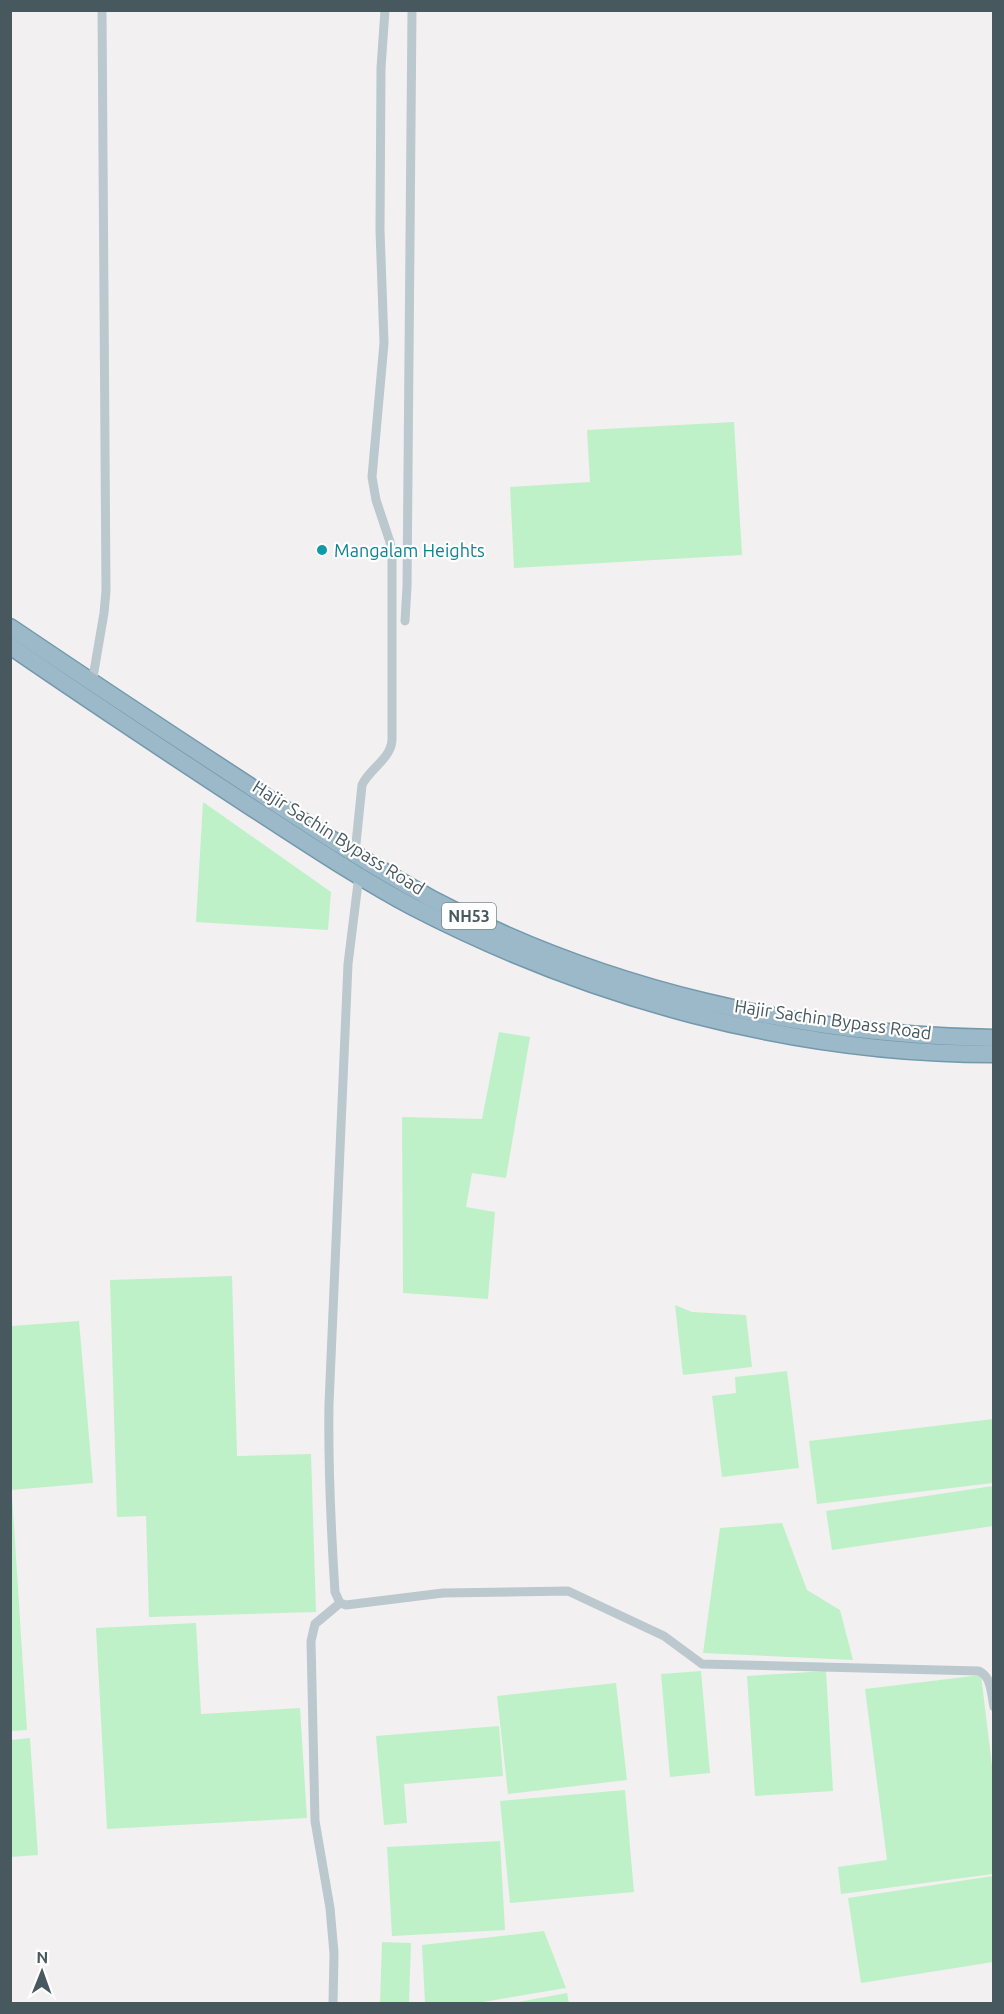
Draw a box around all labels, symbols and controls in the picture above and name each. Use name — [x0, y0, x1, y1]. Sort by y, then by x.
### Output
place label: Mangalam Heights — [334, 540, 485, 560]
marker: Mangalam Heights — [315, 543, 329, 557]
street label: Hajir Sachin Bypass Road — [249, 776, 429, 898]
road number: NH53 — [442, 903, 496, 929]
street label: Hajir Sachin Bypass Road — [733, 995, 933, 1043]
north arrow — [12, 1942, 72, 2002]
text: N — [36, 1948, 48, 1966]

